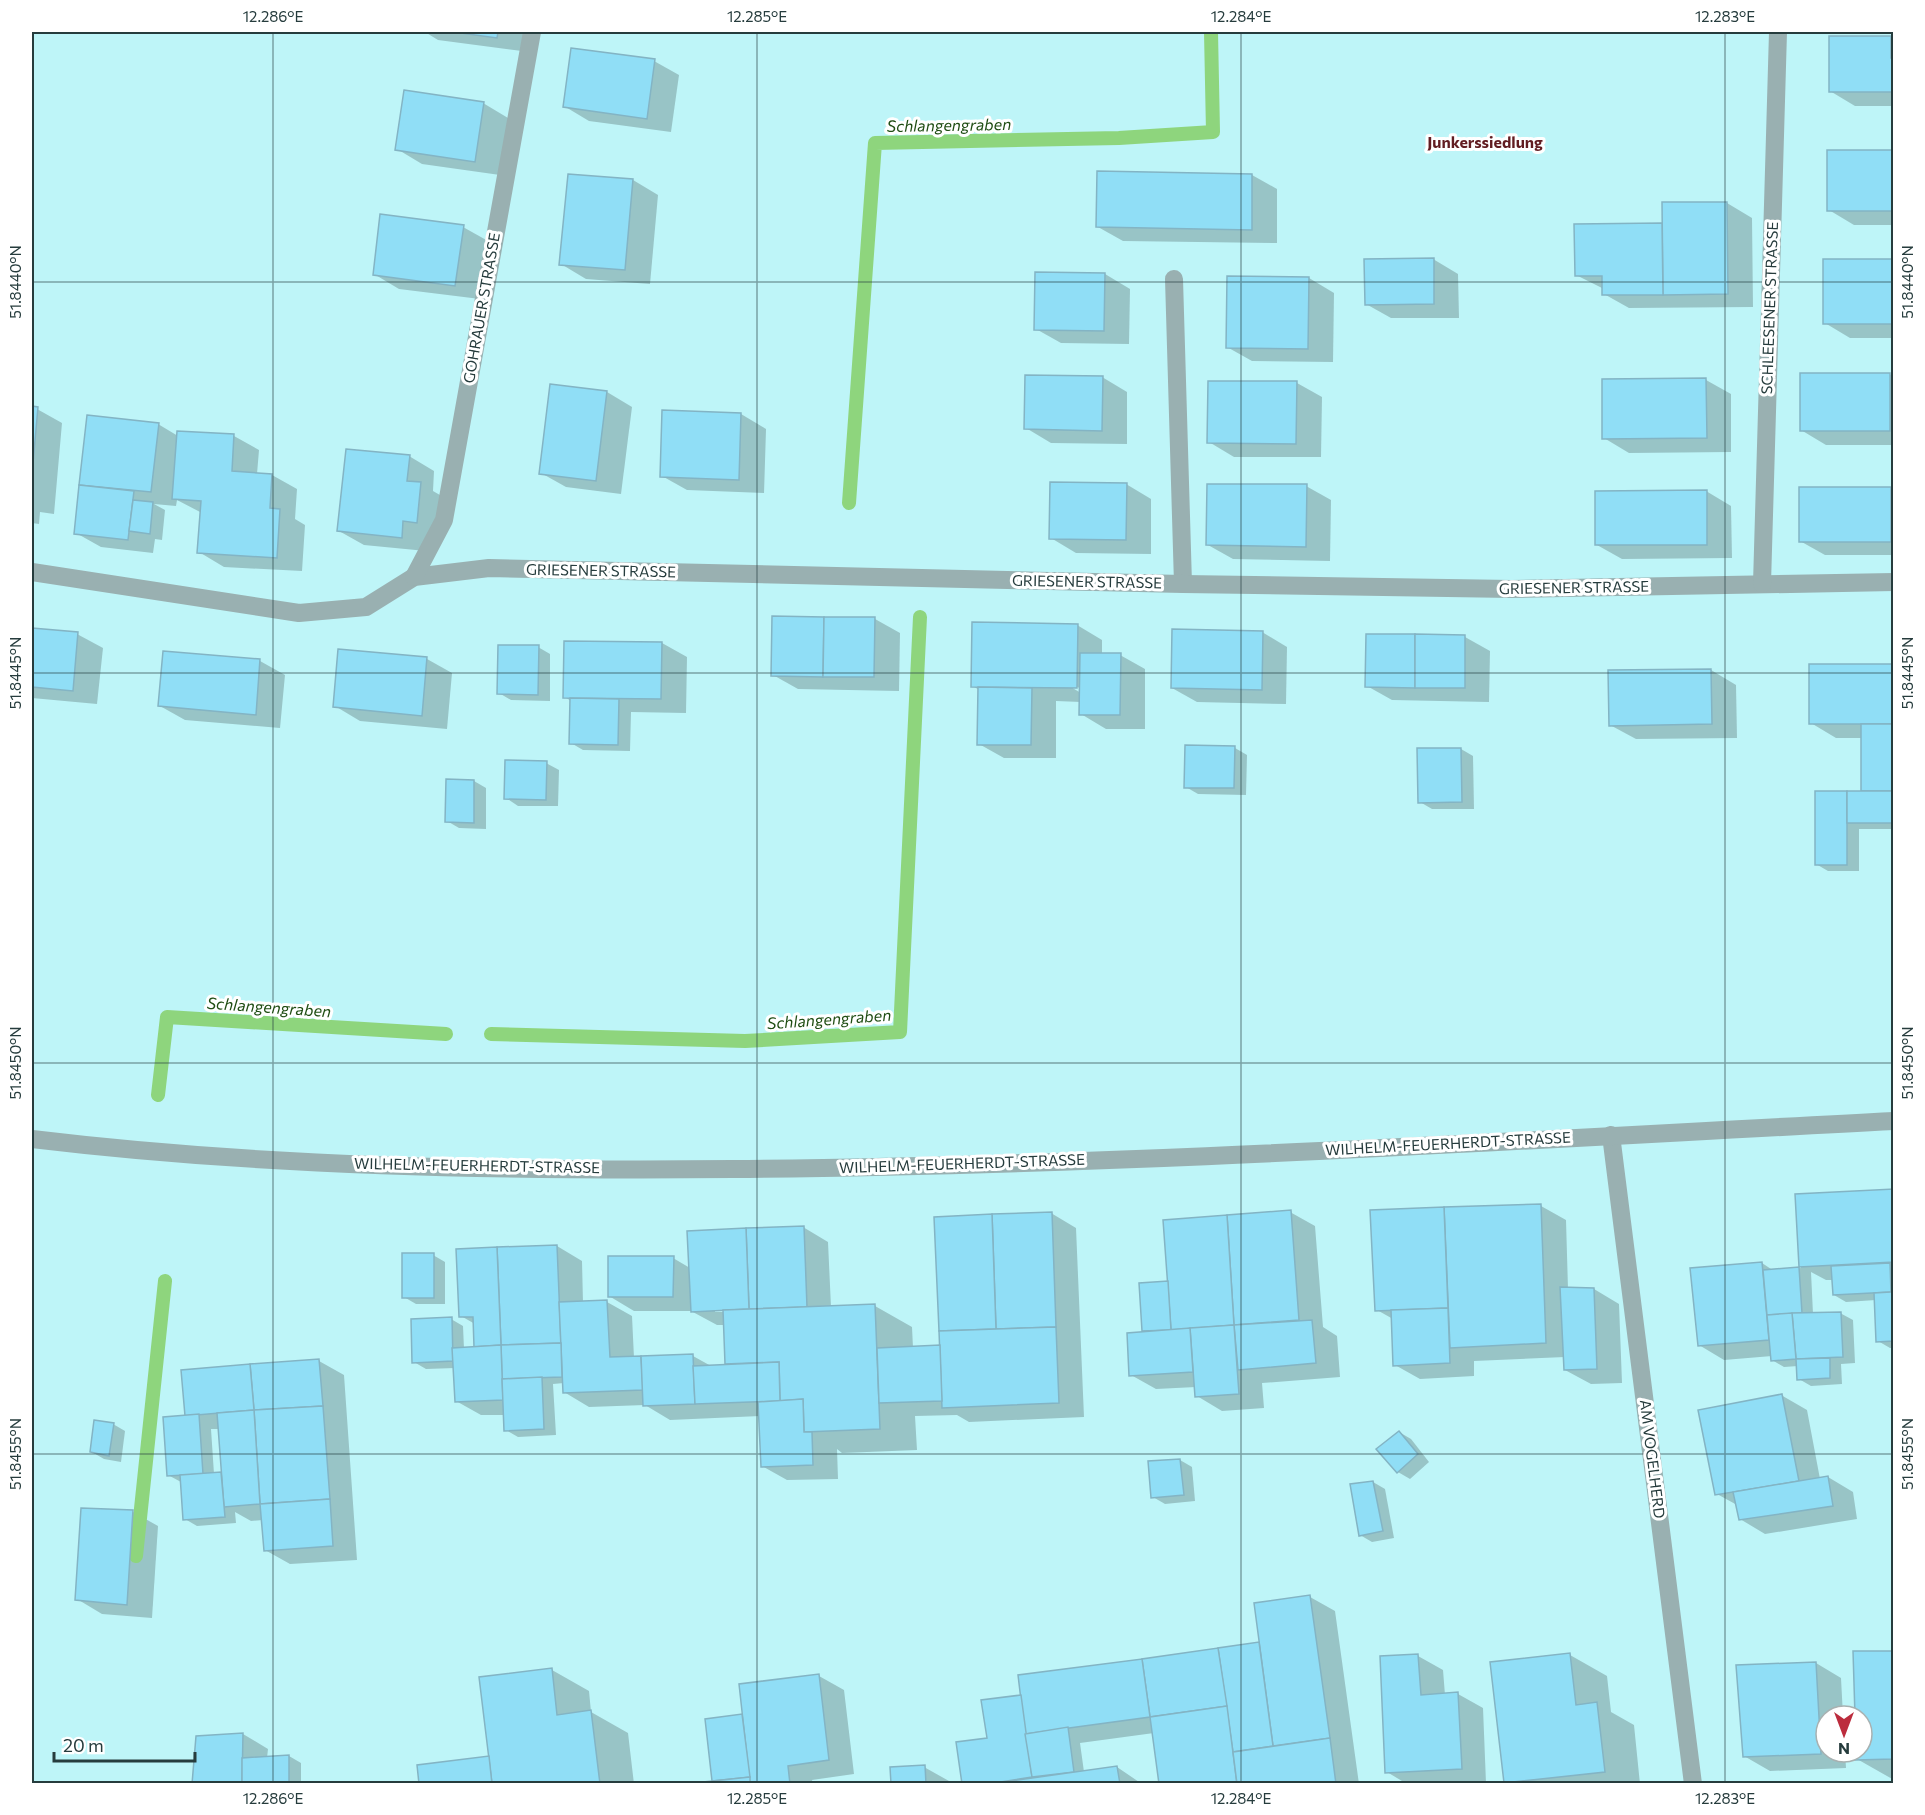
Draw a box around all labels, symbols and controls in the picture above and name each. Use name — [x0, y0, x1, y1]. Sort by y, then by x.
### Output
text: 12.286°E — [243, 7, 303, 25]
text: 12.285°E — [727, 7, 787, 25]
text: 12.284°E — [1211, 7, 1271, 25]
text: 12.283°E — [1695, 7, 1755, 25]
water label: Schlangengraben — [887, 114, 1011, 135]
district label: Junkerssiedlung — [1427, 132, 1543, 151]
street label: SCHLEESENER STRASSE — [1757, 221, 1781, 395]
street label: GOHRAUER STRASSE — [459, 231, 503, 384]
text: 51.8440°N — [6, 245, 24, 319]
text: 51.8440°N — [1898, 245, 1916, 319]
street label: GRIESENER STRASSE — [526, 560, 676, 580]
street label: GRIESENER STRASSE — [1012, 571, 1162, 591]
street label: GRIESENER STRASSE — [1499, 577, 1649, 597]
text: 51.8445°N — [6, 637, 24, 709]
text: 51.8445°N — [1898, 637, 1916, 709]
water label: Schlangengraben — [206, 993, 332, 1020]
water label: Schlangengraben — [766, 1005, 892, 1032]
text: 51.8450°N — [6, 1026, 24, 1100]
text: 51.8450°N — [1898, 1026, 1916, 1100]
street label: WILHELM-FEUERHERDT-STRASSE — [1325, 1128, 1571, 1158]
street label: WILHELM-FEUERHERDT-STRASSE — [839, 1150, 1085, 1176]
street label: WILHELM-FEUERHERDT-STRASSE — [354, 1154, 600, 1176]
street label: AM VOGELHERD — [1637, 1398, 1669, 1519]
text: 51.8455°N — [6, 1418, 24, 1490]
text: 51.8455°N — [1898, 1418, 1916, 1490]
north arrow — [1814, 1704, 1874, 1764]
scale bar — [54, 1725, 195, 1763]
text: 20 m — [63, 1734, 104, 1756]
text: N — [1838, 1740, 1850, 1759]
text: 12.286°E — [243, 1789, 303, 1807]
text: 12.285°E — [727, 1789, 787, 1807]
text: 12.284°E — [1211, 1789, 1271, 1807]
text: 12.283°E — [1695, 1789, 1755, 1807]

